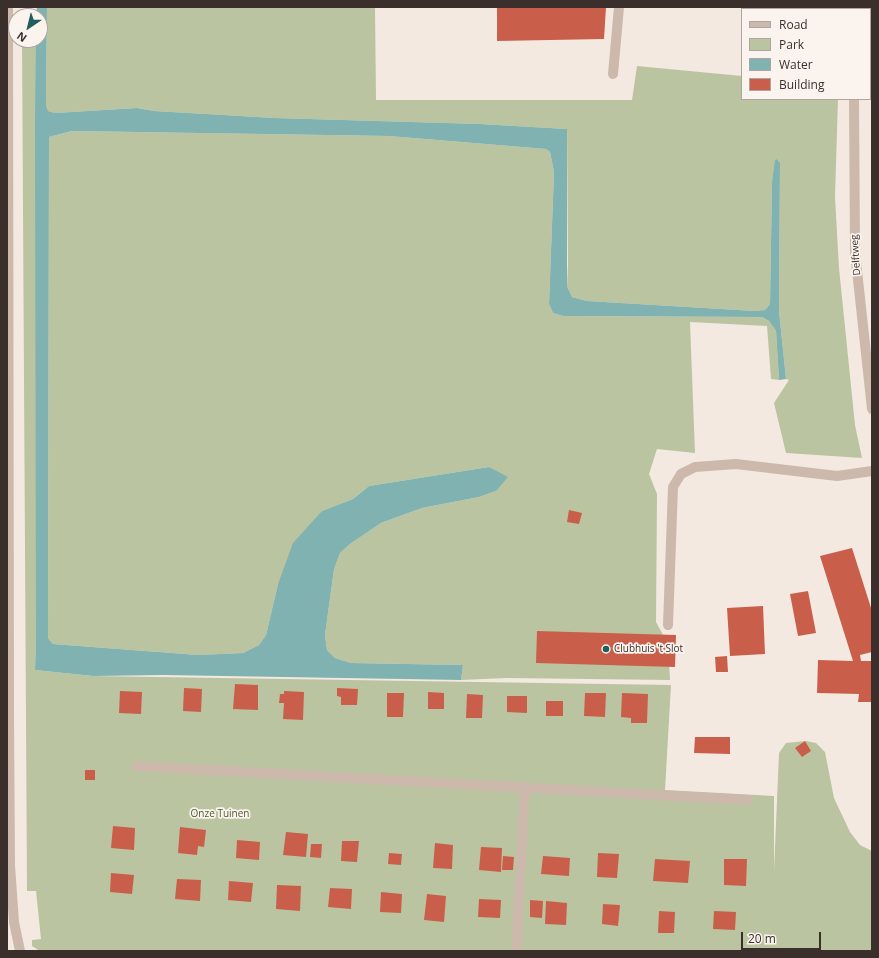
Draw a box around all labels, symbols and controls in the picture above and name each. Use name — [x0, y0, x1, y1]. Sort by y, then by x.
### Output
north arrow — [8, 8, 48, 48]
legend — [741, 8, 871, 100]
text: Road — [779, 16, 808, 33]
text: N — [13, 29, 29, 46]
text: Park — [779, 36, 804, 53]
text: Water — [779, 56, 813, 73]
text: Building — [779, 76, 824, 93]
street label: Delftweg — [849, 234, 863, 276]
place label: Clubhuis 't Slot — [614, 643, 683, 655]
marker: Clubhuis 't Slot — [601, 644, 611, 654]
park label: Onze Tuinen — [191, 808, 249, 820]
scale bar — [743, 924, 823, 950]
text: 20 m — [748, 930, 776, 947]

